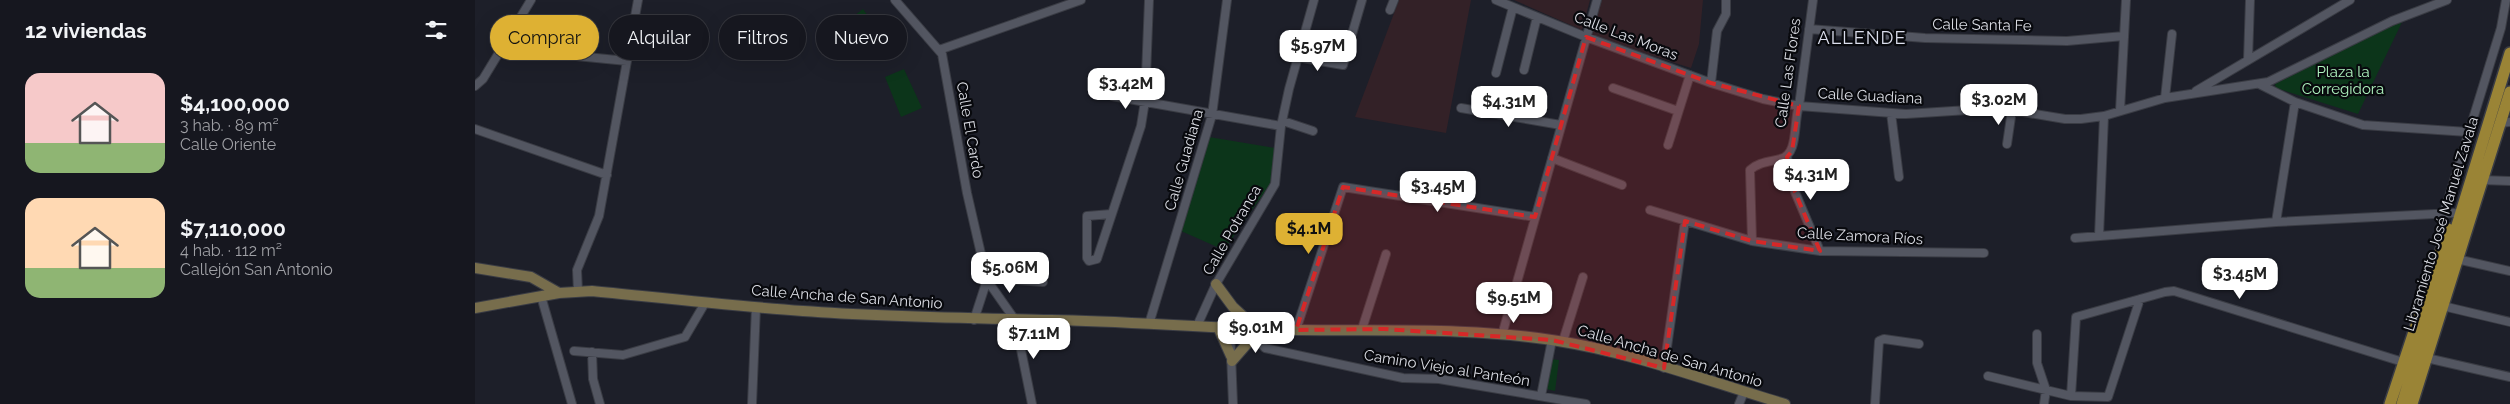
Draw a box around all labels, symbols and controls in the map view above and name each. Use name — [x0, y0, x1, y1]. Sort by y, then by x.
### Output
street label: Calle Las Moras — [1571, 8, 1681, 64]
chip: Comprar — [490, 15, 599, 60]
chip: Alquilar — [609, 15, 709, 60]
chip: Filtros — [719, 15, 806, 60]
chip: Nuevo — [816, 15, 907, 60]
street label: Calle Santa Fe — [1932, 15, 2032, 35]
icon: filters — [422, 16, 450, 44]
street label: Calle Las Flores — [1771, 17, 1805, 129]
text: 12 viviendas — [25, 18, 147, 43]
district label: ALLENDE — [1818, 27, 1906, 48]
pin: $5.97M — [1277, 30, 1359, 72]
text: $5.97M — [1291, 36, 1345, 55]
park label: Plaza la Corregidora — [2302, 63, 2384, 98]
pin: $3.42M — [1085, 68, 1167, 110]
text: $3.42M — [1099, 74, 1153, 93]
street label: Calle El Cardo — [953, 80, 987, 180]
street label: Calle Guadiana — [1817, 84, 1923, 108]
pin: $3.02M — [1958, 84, 2040, 126]
pin: $4.31M — [1468, 86, 1550, 128]
text: $3.02M — [1971, 90, 2027, 109]
text: $4,100,000 — [180, 91, 290, 116]
text: $4.31M — [1482, 92, 1536, 111]
icon: home — [65, 93, 125, 153]
street label: Calle Guadiana — [1161, 107, 1207, 213]
street label: Libramiento José Manuel Zavala — [2400, 115, 2482, 333]
text: 3 hab. · 89 m² — [180, 116, 279, 135]
text: Calle Oriente — [180, 135, 276, 154]
pin: $4.31M — [1770, 158, 1852, 201]
text: $4.31M — [1784, 165, 1838, 184]
pin: $3.45M — [1397, 170, 1479, 213]
text: $3.45M — [1411, 177, 1465, 196]
street label: Calle Potranca — [1199, 182, 1265, 278]
pin: $4.1M — [1274, 212, 1344, 255]
text: $7,110,000 — [180, 216, 286, 241]
icon: home — [65, 218, 125, 278]
text: $4.1M — [1287, 219, 1331, 238]
street label: Calle Zamora Ríos — [1797, 224, 1923, 248]
text: 4 hab. · 112 m² — [180, 241, 282, 260]
pin: $5.06M — [969, 252, 1051, 294]
text: $5.06M — [982, 258, 1038, 277]
pin: $3.45M — [2199, 258, 2281, 300]
text: Callejón San Antonio — [180, 260, 333, 279]
text: $3.45M — [2213, 264, 2267, 283]
street label: Calle Ancha de San Antonio — [751, 281, 943, 313]
pin: $9.51M — [1473, 282, 1555, 324]
text: $9.51M — [1487, 288, 1541, 307]
pin: $9.01M — [1215, 312, 1297, 354]
pin: $7.11M — [993, 318, 1075, 360]
text: $9.01M — [1229, 318, 1283, 337]
street label: Calle Ancha de San Antonio — [1575, 321, 1765, 391]
text: $7.11M — [1008, 324, 1060, 343]
street label: Camino Viejo al Panteón — [1363, 346, 1531, 390]

